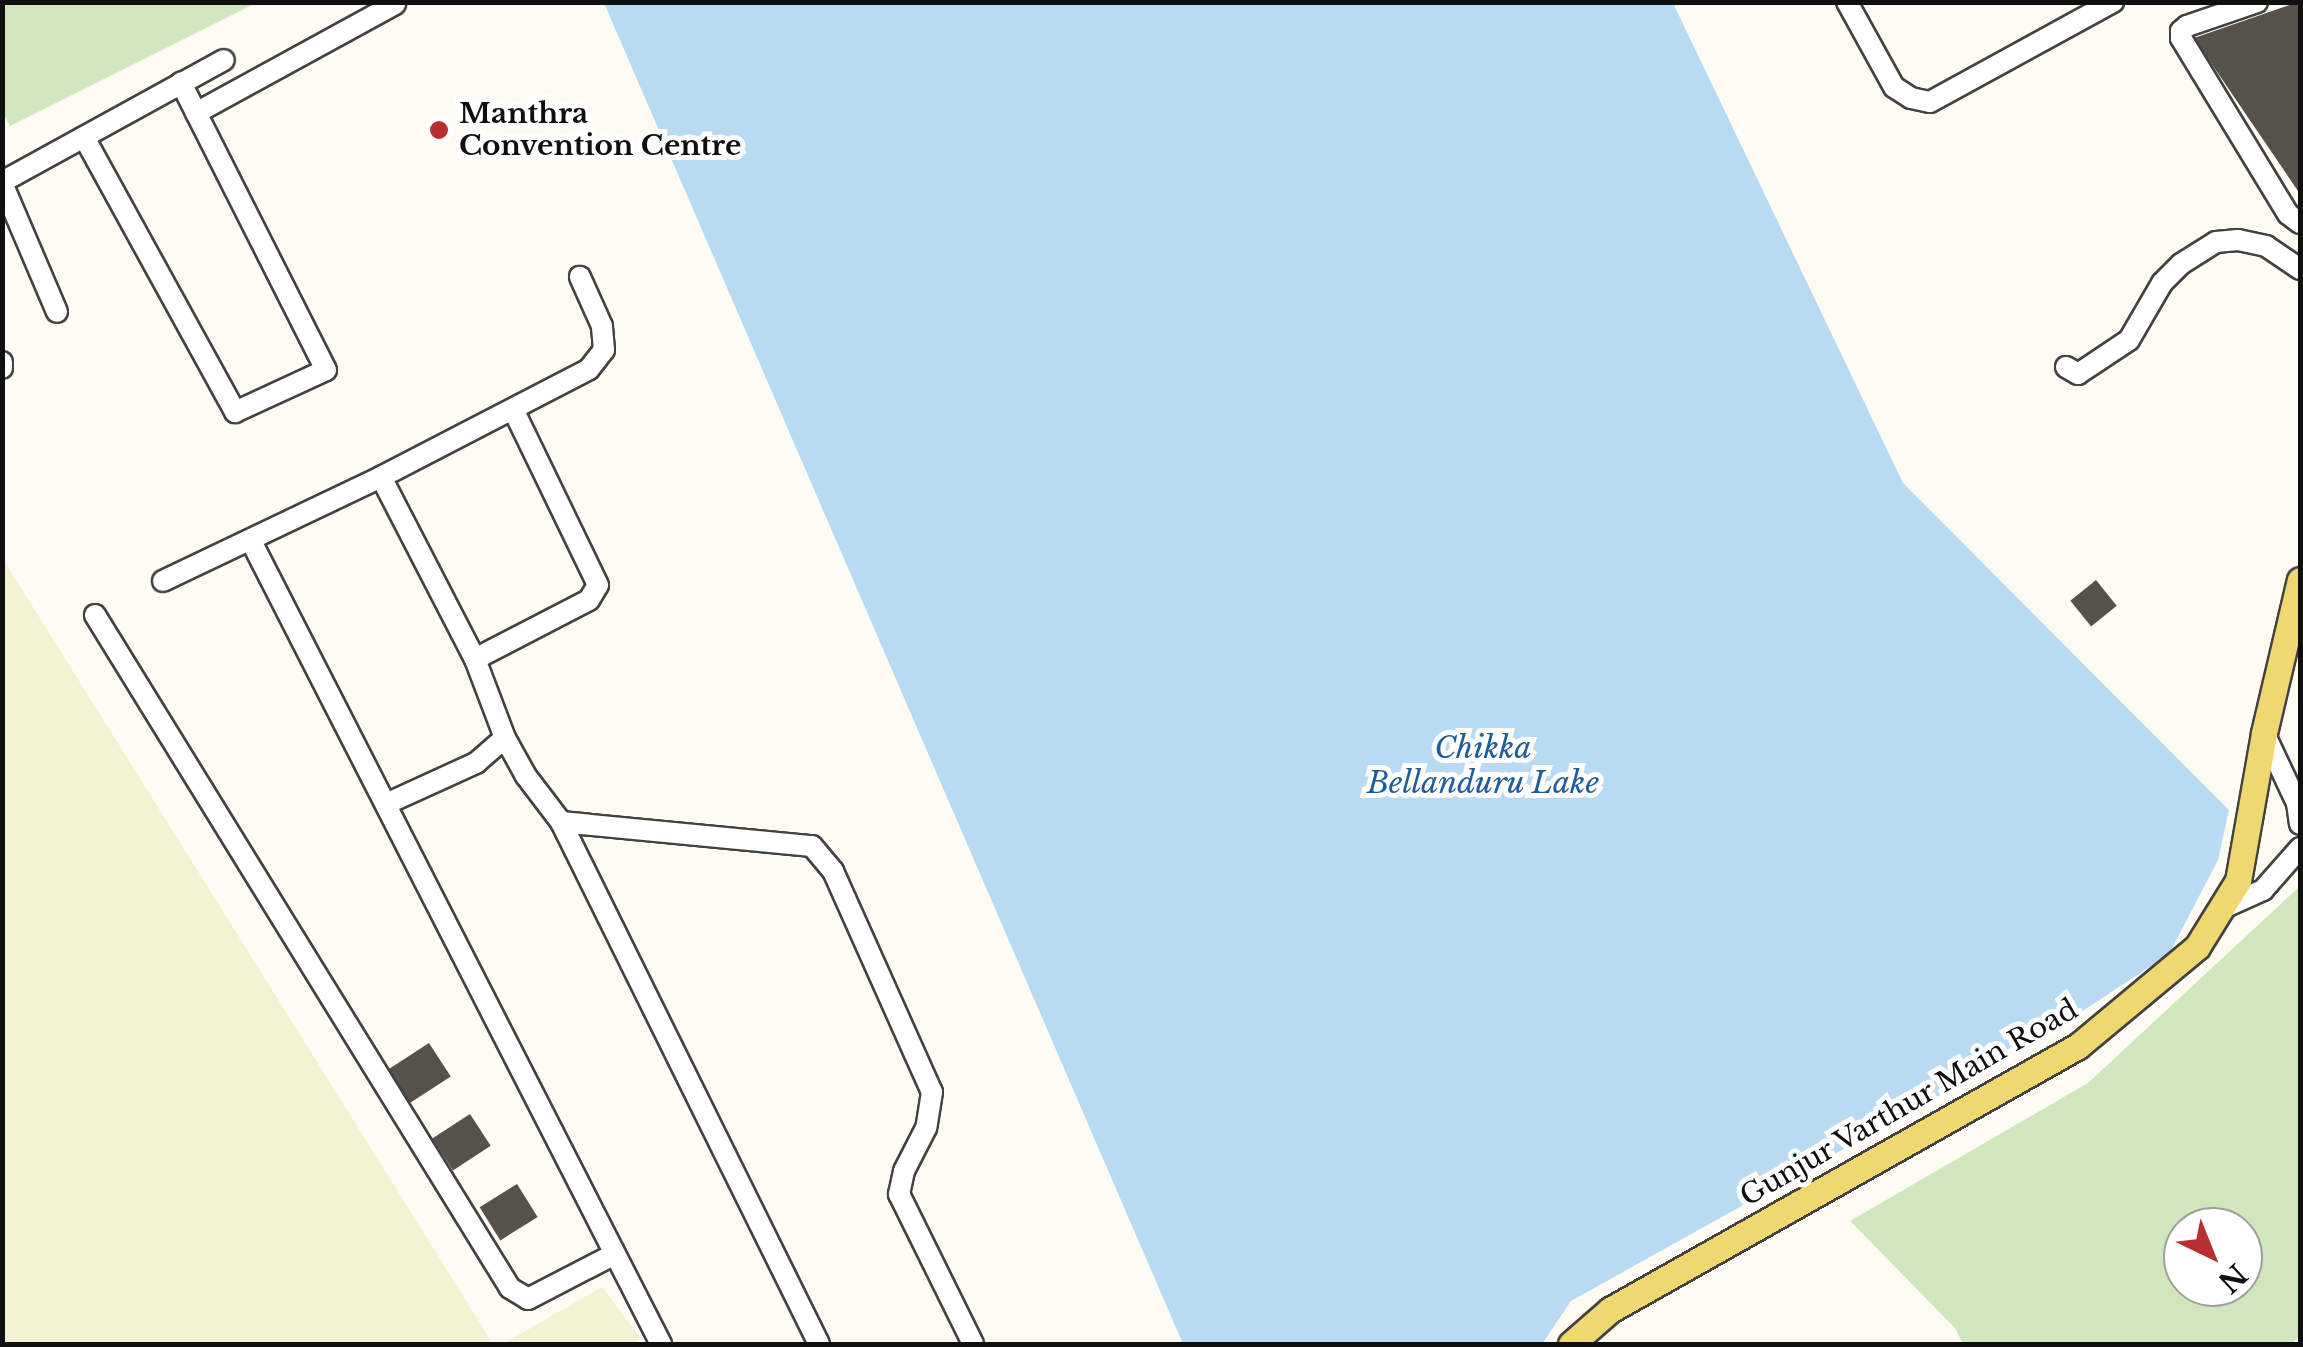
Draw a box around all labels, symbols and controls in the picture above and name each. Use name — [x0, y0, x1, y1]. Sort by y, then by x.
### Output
place label: Manthra Convention Centre — [459, 97, 741, 163]
marker: Manthra Convention Centre — [428, 119, 450, 141]
water label: Chikka Bellanduru Lake — [1366, 730, 1600, 800]
street label: Gunjur Varthur Main Road — [1733, 992, 2085, 1214]
north arrow — [2163, 1207, 2263, 1307]
text: N — [2211, 1256, 2254, 1300]

